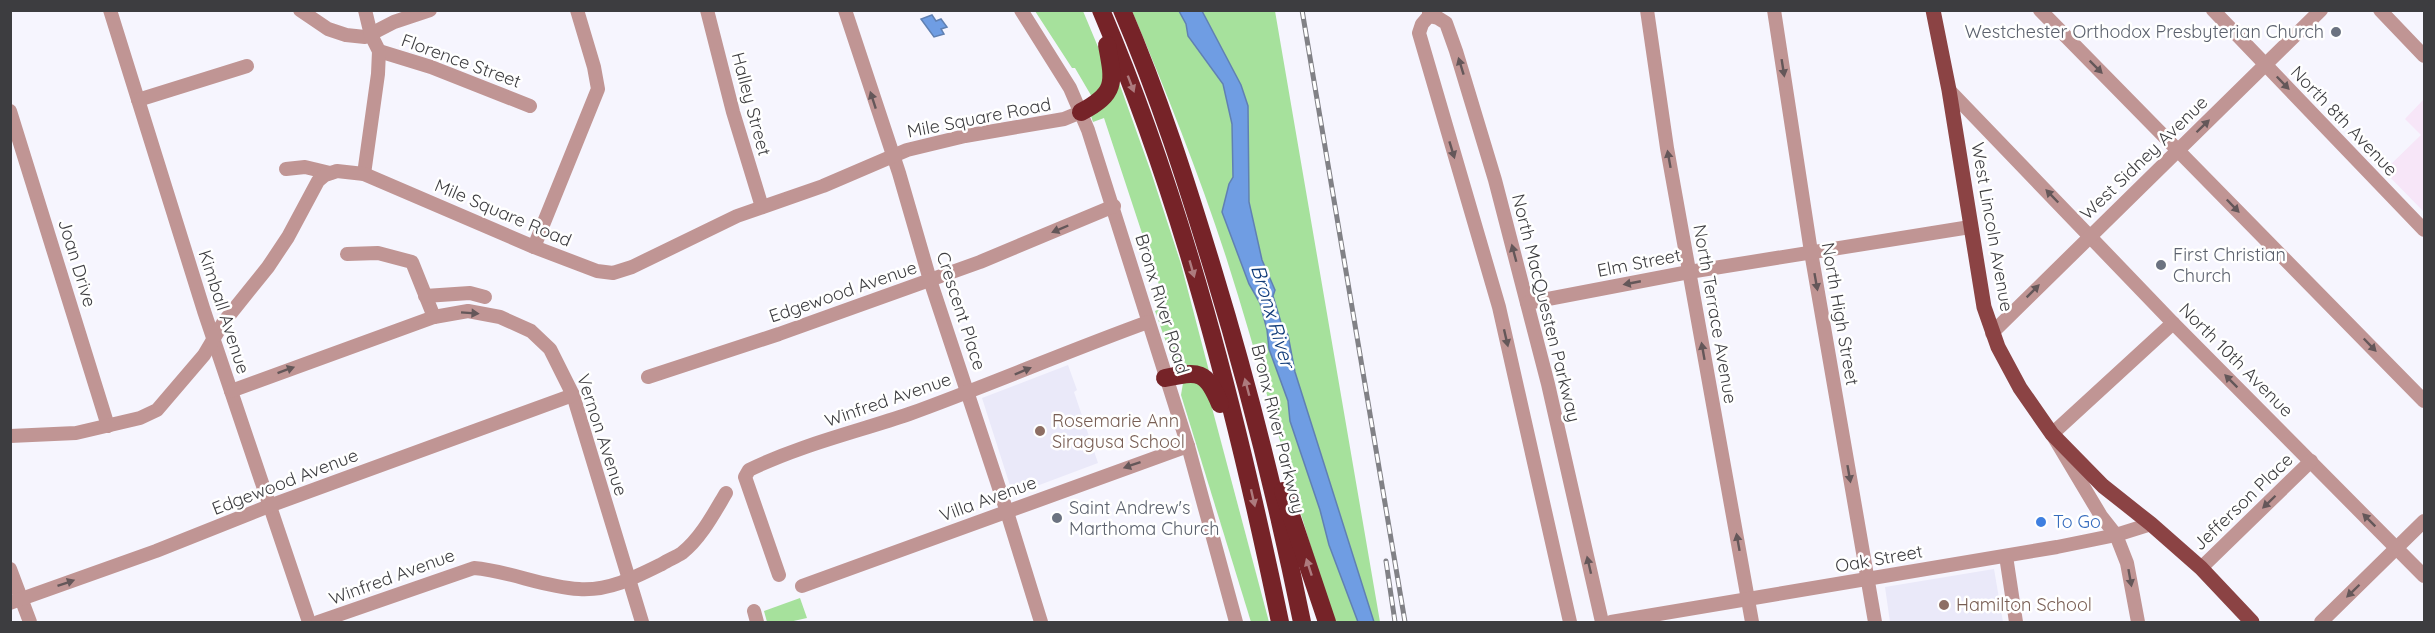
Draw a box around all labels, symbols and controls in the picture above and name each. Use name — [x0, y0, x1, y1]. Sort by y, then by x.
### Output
place label: Westchester Orthodox Presbyterian Church — [1964, 20, 2324, 43]
marker: Westchester Orthodox Presbyterian Church — [2329, 25, 2343, 39]
street label: Florence Street — [398, 28, 524, 93]
street label: Halley Street — [727, 50, 776, 158]
one-way arrow — [1456, 57, 1465, 75]
one-way arrow — [1779, 59, 1788, 78]
one-way arrow — [2089, 59, 2103, 73]
street label: North 8th Avenue — [2286, 61, 2403, 181]
one-way arrow — [1127, 75, 1136, 93]
one-way arrow — [2276, 75, 2289, 90]
one-way arrow — [868, 91, 878, 109]
street label: West Sidney Avenue — [2075, 91, 2212, 225]
street label: Mile Square Road — [905, 92, 1053, 143]
one-way arrow — [2196, 119, 2211, 133]
street label: West Lincoln Avenue — [1966, 140, 2019, 314]
one-way arrow — [1448, 141, 1457, 159]
one-way arrow — [1664, 149, 1673, 168]
street label: Mile Square Road — [431, 173, 575, 252]
one-way arrow — [2045, 189, 2059, 203]
street label: North MacQuesten Parkway — [1507, 191, 1586, 424]
one-way arrow — [2226, 198, 2240, 212]
street label: Joan Drive — [53, 216, 102, 310]
street label: North Terrace Avenue — [1688, 223, 1743, 405]
one-way arrow — [1050, 224, 1068, 234]
street label: Bronx River Road — [1130, 231, 1195, 377]
street label: North High Street — [1817, 241, 1864, 387]
street label: Elm Street — [1595, 243, 1683, 282]
place label: First Christian Church — [2173, 243, 2286, 287]
one-way arrow — [1509, 244, 1519, 262]
street label: Kimball Avenue — [194, 247, 255, 377]
street label: Crescent Place — [932, 249, 991, 373]
street label: Edgewood Avenue — [766, 255, 920, 328]
marker: First Christian Church — [2154, 258, 2168, 272]
one-way arrow — [1188, 260, 1197, 278]
water label: Bronx River — [1246, 261, 1302, 372]
one-way arrow — [1812, 272, 1821, 291]
one-way arrow — [1622, 279, 1641, 288]
one-way arrow — [2026, 285, 2040, 299]
street label: North 10th Avenue — [2174, 298, 2298, 422]
one-way arrow — [461, 308, 480, 317]
one-way arrow — [1501, 329, 1511, 347]
one-way arrow — [2362, 338, 2376, 352]
one-way arrow — [1698, 341, 1707, 360]
street label: Bronx River Parkway — [1246, 342, 1311, 516]
one-way arrow — [277, 365, 295, 375]
one-way arrow — [1014, 366, 1032, 376]
street label: Winfred Avenue — [822, 367, 954, 432]
street label: Vernon Avenue — [572, 371, 633, 499]
one-way arrow — [2225, 375, 2239, 389]
one-way arrow — [1241, 378, 1251, 396]
place label: Rosemarie Ann Siragusa School — [1052, 409, 1185, 453]
marker: Rosemarie Ann Siragusa School — [1033, 424, 1047, 438]
street label: Edgewood Avenue — [208, 443, 361, 520]
street label: Jefferson Place — [2188, 448, 2298, 555]
one-way arrow — [1123, 461, 1141, 471]
one-way arrow — [1845, 465, 1854, 484]
street label: Villa Avenue — [936, 470, 1039, 527]
one-way arrow — [1248, 489, 1258, 507]
one-way arrow — [2263, 495, 2277, 509]
place label: Saint Andrew's Marthoma Church — [1069, 496, 1219, 540]
place label: To Go — [2053, 510, 2101, 533]
marker: Saint Andrew's Marthoma Church — [1050, 511, 1064, 525]
one-way arrow — [2362, 513, 2376, 527]
marker: To Go — [2034, 515, 2048, 529]
one-way arrow — [1733, 533, 1742, 552]
street label: Oak Street — [1833, 540, 1924, 578]
street label: Winfred Avenue — [326, 543, 458, 610]
one-way arrow — [1584, 556, 1593, 575]
one-way arrow — [1304, 558, 1313, 576]
one-way arrow — [2125, 569, 2134, 588]
one-way arrow — [57, 578, 75, 588]
one-way arrow — [2346, 584, 2360, 598]
place label: Hamilton School — [1956, 593, 2092, 616]
marker: Hamilton School — [1937, 598, 1951, 612]

